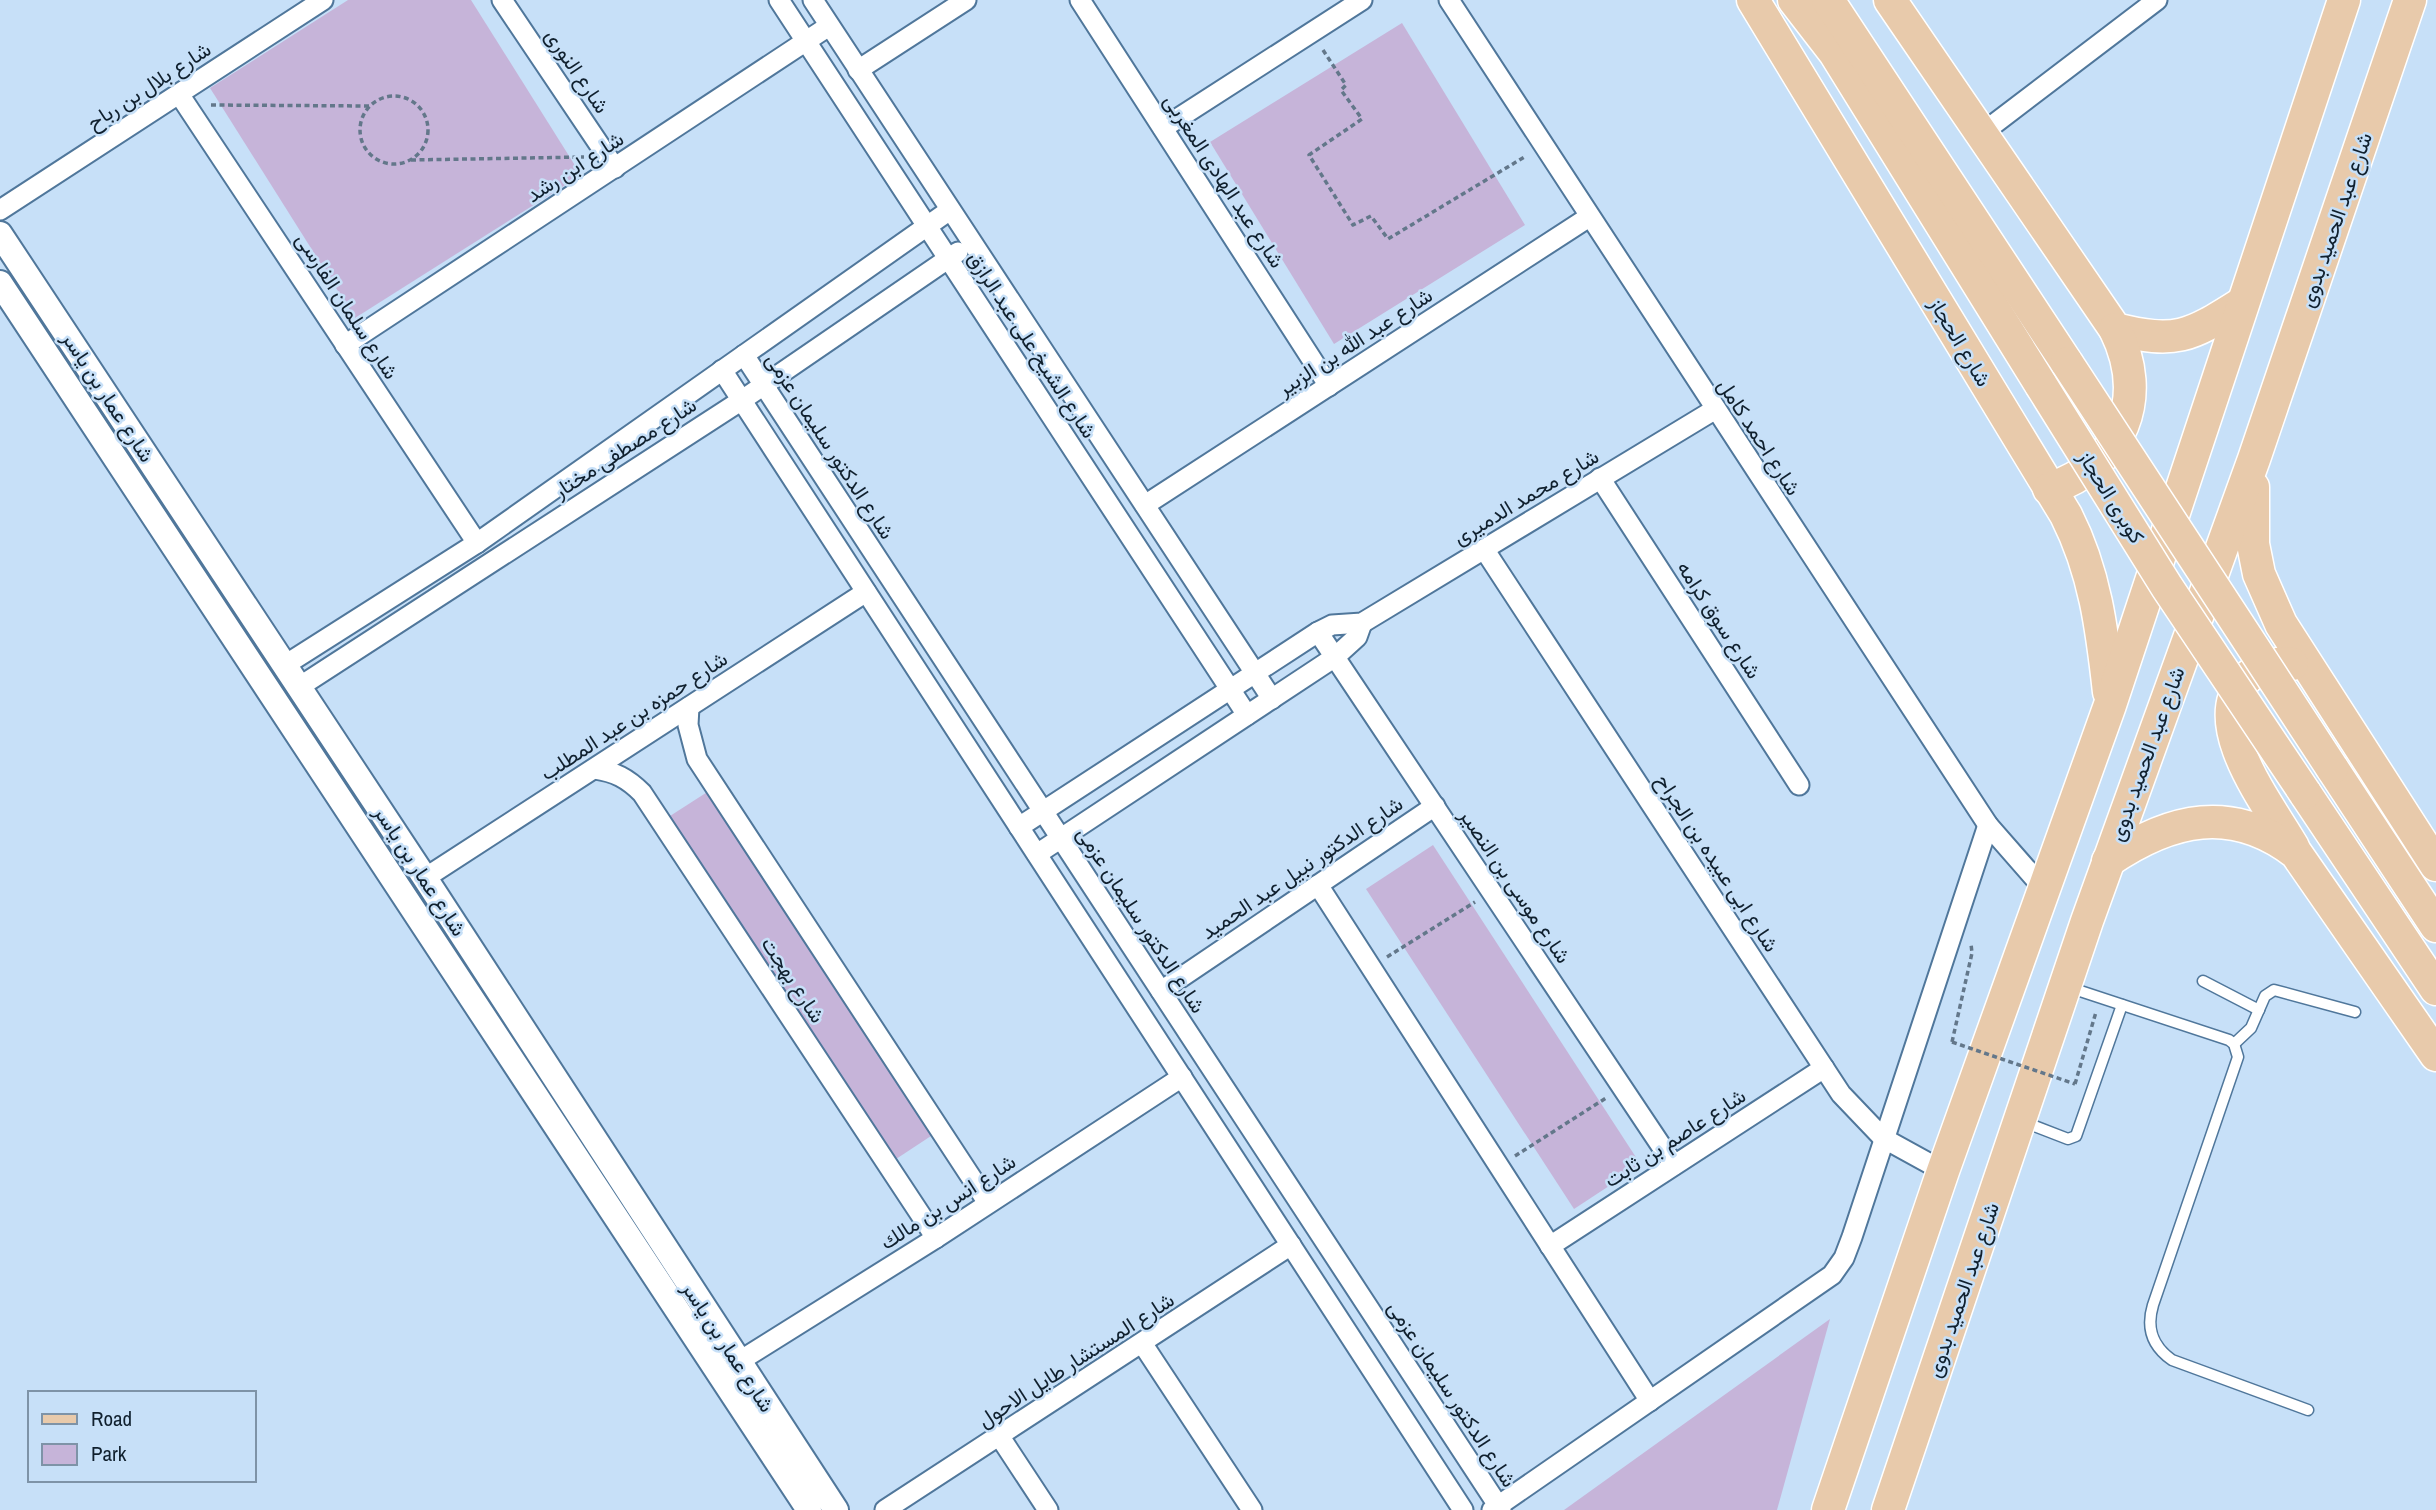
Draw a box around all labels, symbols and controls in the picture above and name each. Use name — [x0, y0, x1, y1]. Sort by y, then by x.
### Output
street label: شارع النورى — [538, 23, 616, 119]
street label: شارع بلال بن رباح — [81, 35, 216, 137]
street label: شارع عبد الهادى المغربى — [1157, 88, 1292, 273]
street label: شارع ابن رشد — [520, 124, 629, 209]
street label: شارع عبد الحميد بدوى — [2292, 128, 2379, 311]
street label: شارع سلمان الفارسى — [289, 227, 406, 385]
street label: شارع الشيخ على عبد الرازق — [961, 246, 1104, 444]
street label: شارع عبد الله بن الزبير — [1271, 280, 1438, 403]
street label: شارع الحجاز — [1922, 291, 1998, 392]
street label: شارع عمار بن ياسر — [55, 325, 162, 468]
street label: شارع الدكتور سليمان عزمى — [759, 347, 902, 545]
street label: شارع احمد كامل — [1711, 373, 1808, 501]
street label: شارع مصطفى مختار — [547, 390, 702, 505]
street label: شارع محمد الدميرى — [1448, 442, 1604, 552]
street label: كوبرى الحجاز — [2071, 444, 2151, 549]
street label: شارع سوق كرامه — [1670, 555, 1768, 684]
street label: شارع حمزه بن عبد المطلب — [534, 644, 733, 787]
street label: شارع عبد الحميد بدوى — [2102, 663, 2192, 845]
street label: شارع ابى عبيده بن الجراح — [1649, 768, 1786, 957]
street label: شارع الدكتور نبيل عبد الحميد — [1195, 789, 1408, 946]
street label: شارع عمار بن ياسر — [367, 799, 474, 942]
street label: شارع موسى بن النصير — [1452, 802, 1578, 969]
street label: شارع الدكتور سليمان عزمى — [1070, 821, 1213, 1019]
street label: شارع بهجت — [755, 931, 832, 1029]
street label: شارع عاصم بن ثابت — [1598, 1081, 1751, 1194]
street label: شارع انس بن مالك — [874, 1147, 1021, 1256]
street label: شارع عبد الحميد بدوى — [1919, 1198, 2006, 1381]
street label: شارع عمار بن ياسر — [675, 1275, 782, 1418]
street label: شارع المستشار طايل الاحول — [972, 1285, 1180, 1434]
street label: شارع الدكتور سليمان عزمى — [1381, 1295, 1524, 1493]
legend — [28, 1391, 256, 1482]
text: Road — [91, 1404, 132, 1433]
text: Park — [91, 1439, 127, 1468]

